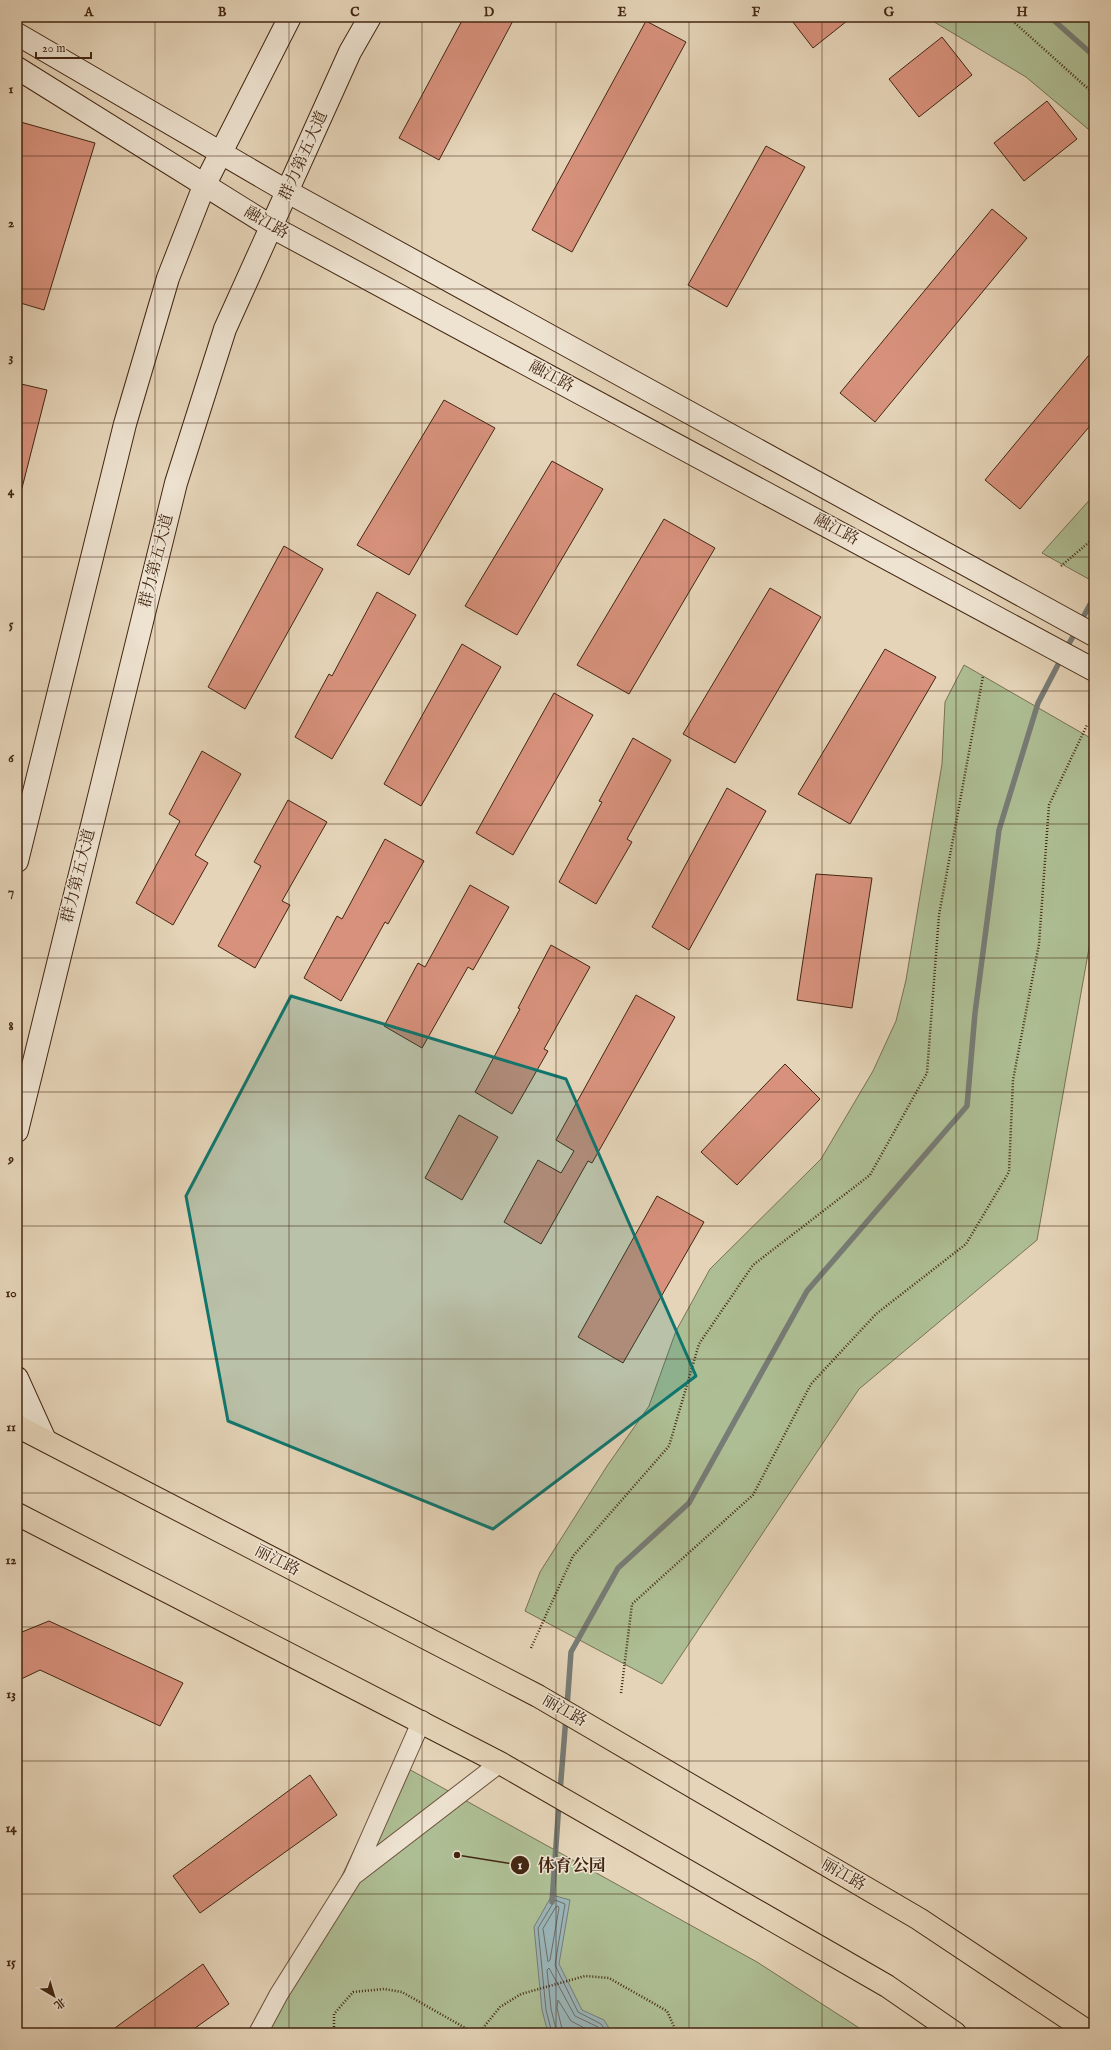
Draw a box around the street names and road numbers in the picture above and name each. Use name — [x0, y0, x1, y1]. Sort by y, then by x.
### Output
street label: 群力第五大道 — [275, 108, 333, 204]
street label: 融江路 — [240, 202, 292, 244]
street label: 融江路 — [525, 357, 577, 397]
street label: 融江路 — [810, 510, 862, 550]
street label: 群力第五大道 — [136, 512, 178, 610]
street label: 群力第五大道 — [58, 827, 100, 925]
street label: 丽江路 — [251, 1541, 303, 1581]
street label: 丽江路 — [538, 1690, 590, 1732]
street label: 丽江路 — [817, 1854, 869, 1896]

